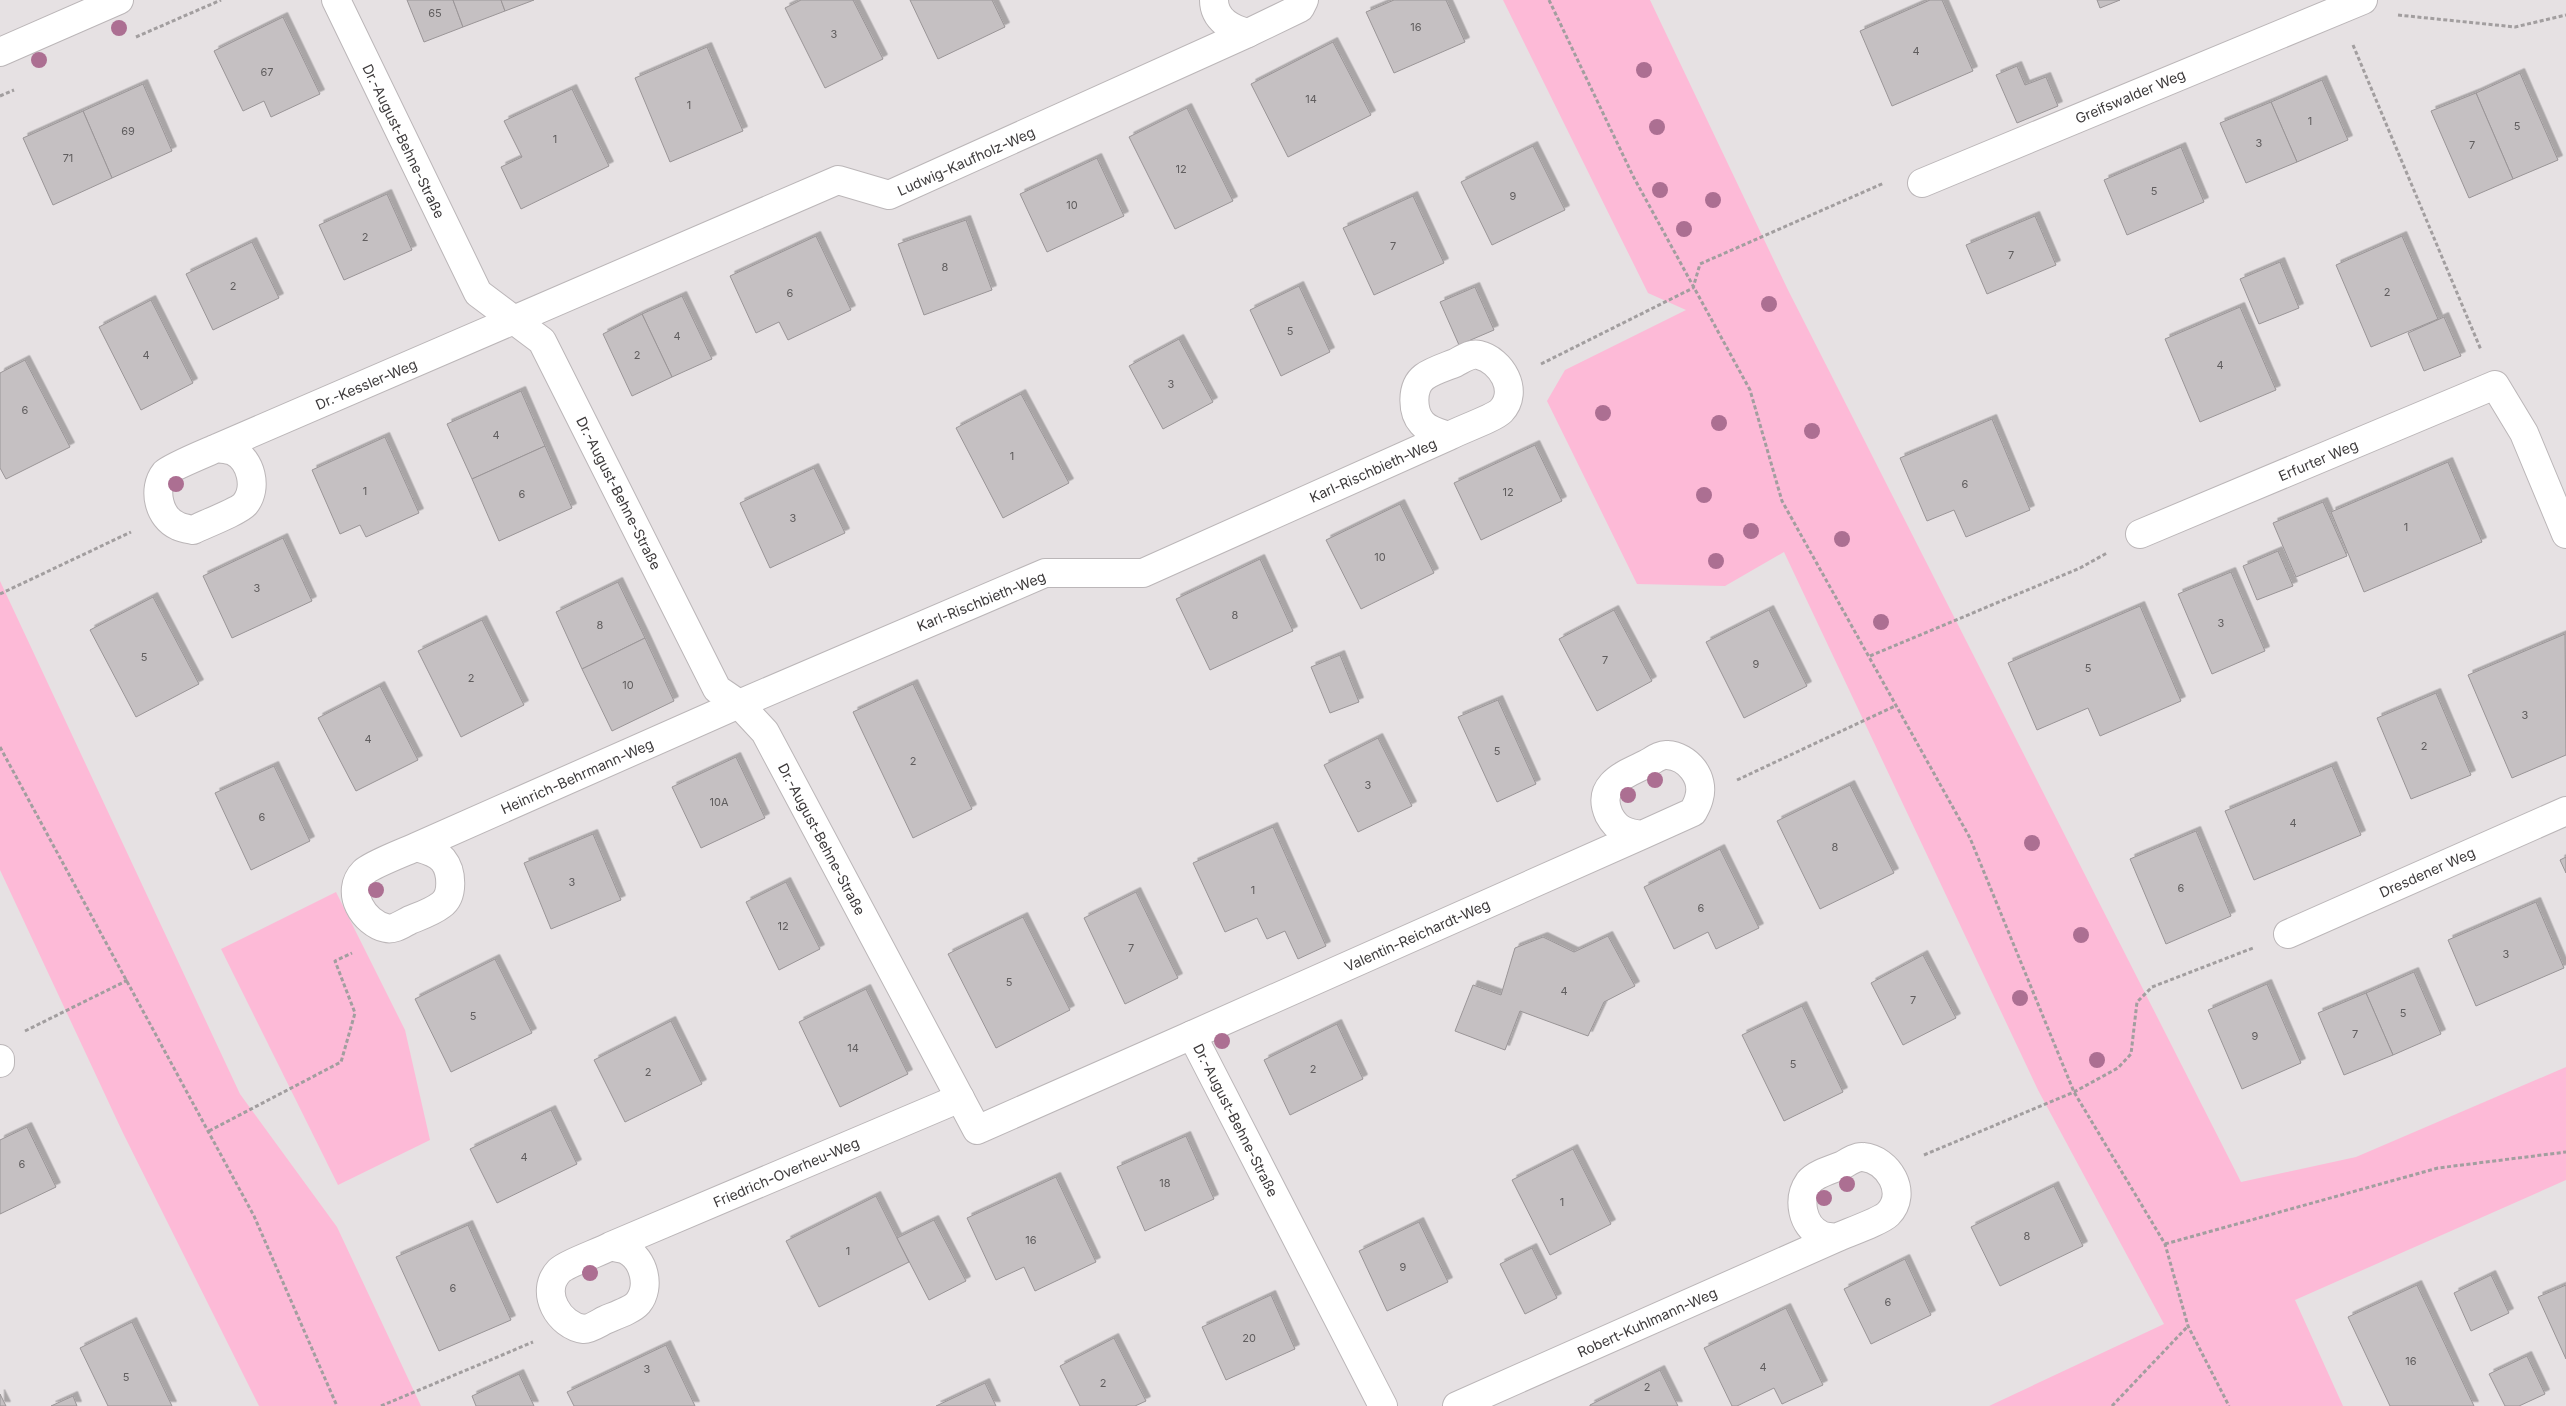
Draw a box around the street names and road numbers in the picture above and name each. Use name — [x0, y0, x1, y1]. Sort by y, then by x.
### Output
street label: Dr.-August-Behne-Straße — [359, 61, 449, 221]
street label: Greifswalder Weg — [2072, 65, 2188, 127]
street label: Ludwig-Kaufholz-Weg — [895, 123, 1037, 199]
street label: Dr.-Kessler-Weg — [313, 355, 419, 413]
street label: Dr.-August-Behne-Straße — [573, 414, 665, 572]
street label: Karl-Rischbieth-Weg — [1307, 434, 1439, 506]
street label: Erfurter Weg — [2276, 436, 2360, 484]
street label: Karl-Rischbieth-Weg — [914, 567, 1048, 635]
street label: Heinrich-Behrmann-Weg — [498, 735, 656, 817]
street label: Dr.-August-Behne-Straße — [775, 760, 869, 918]
street label: Dresdener Weg — [2377, 843, 2477, 901]
street label: Valentin-Reichardt-Weg — [1342, 895, 1492, 975]
street label: Dr.-August-Behne-Straße — [1190, 1041, 1282, 1199]
street label: Friedrich-Overheu-Weg — [711, 1134, 861, 1210]
street label: Robert-Kuhlmann-Weg — [1574, 1283, 1720, 1361]

